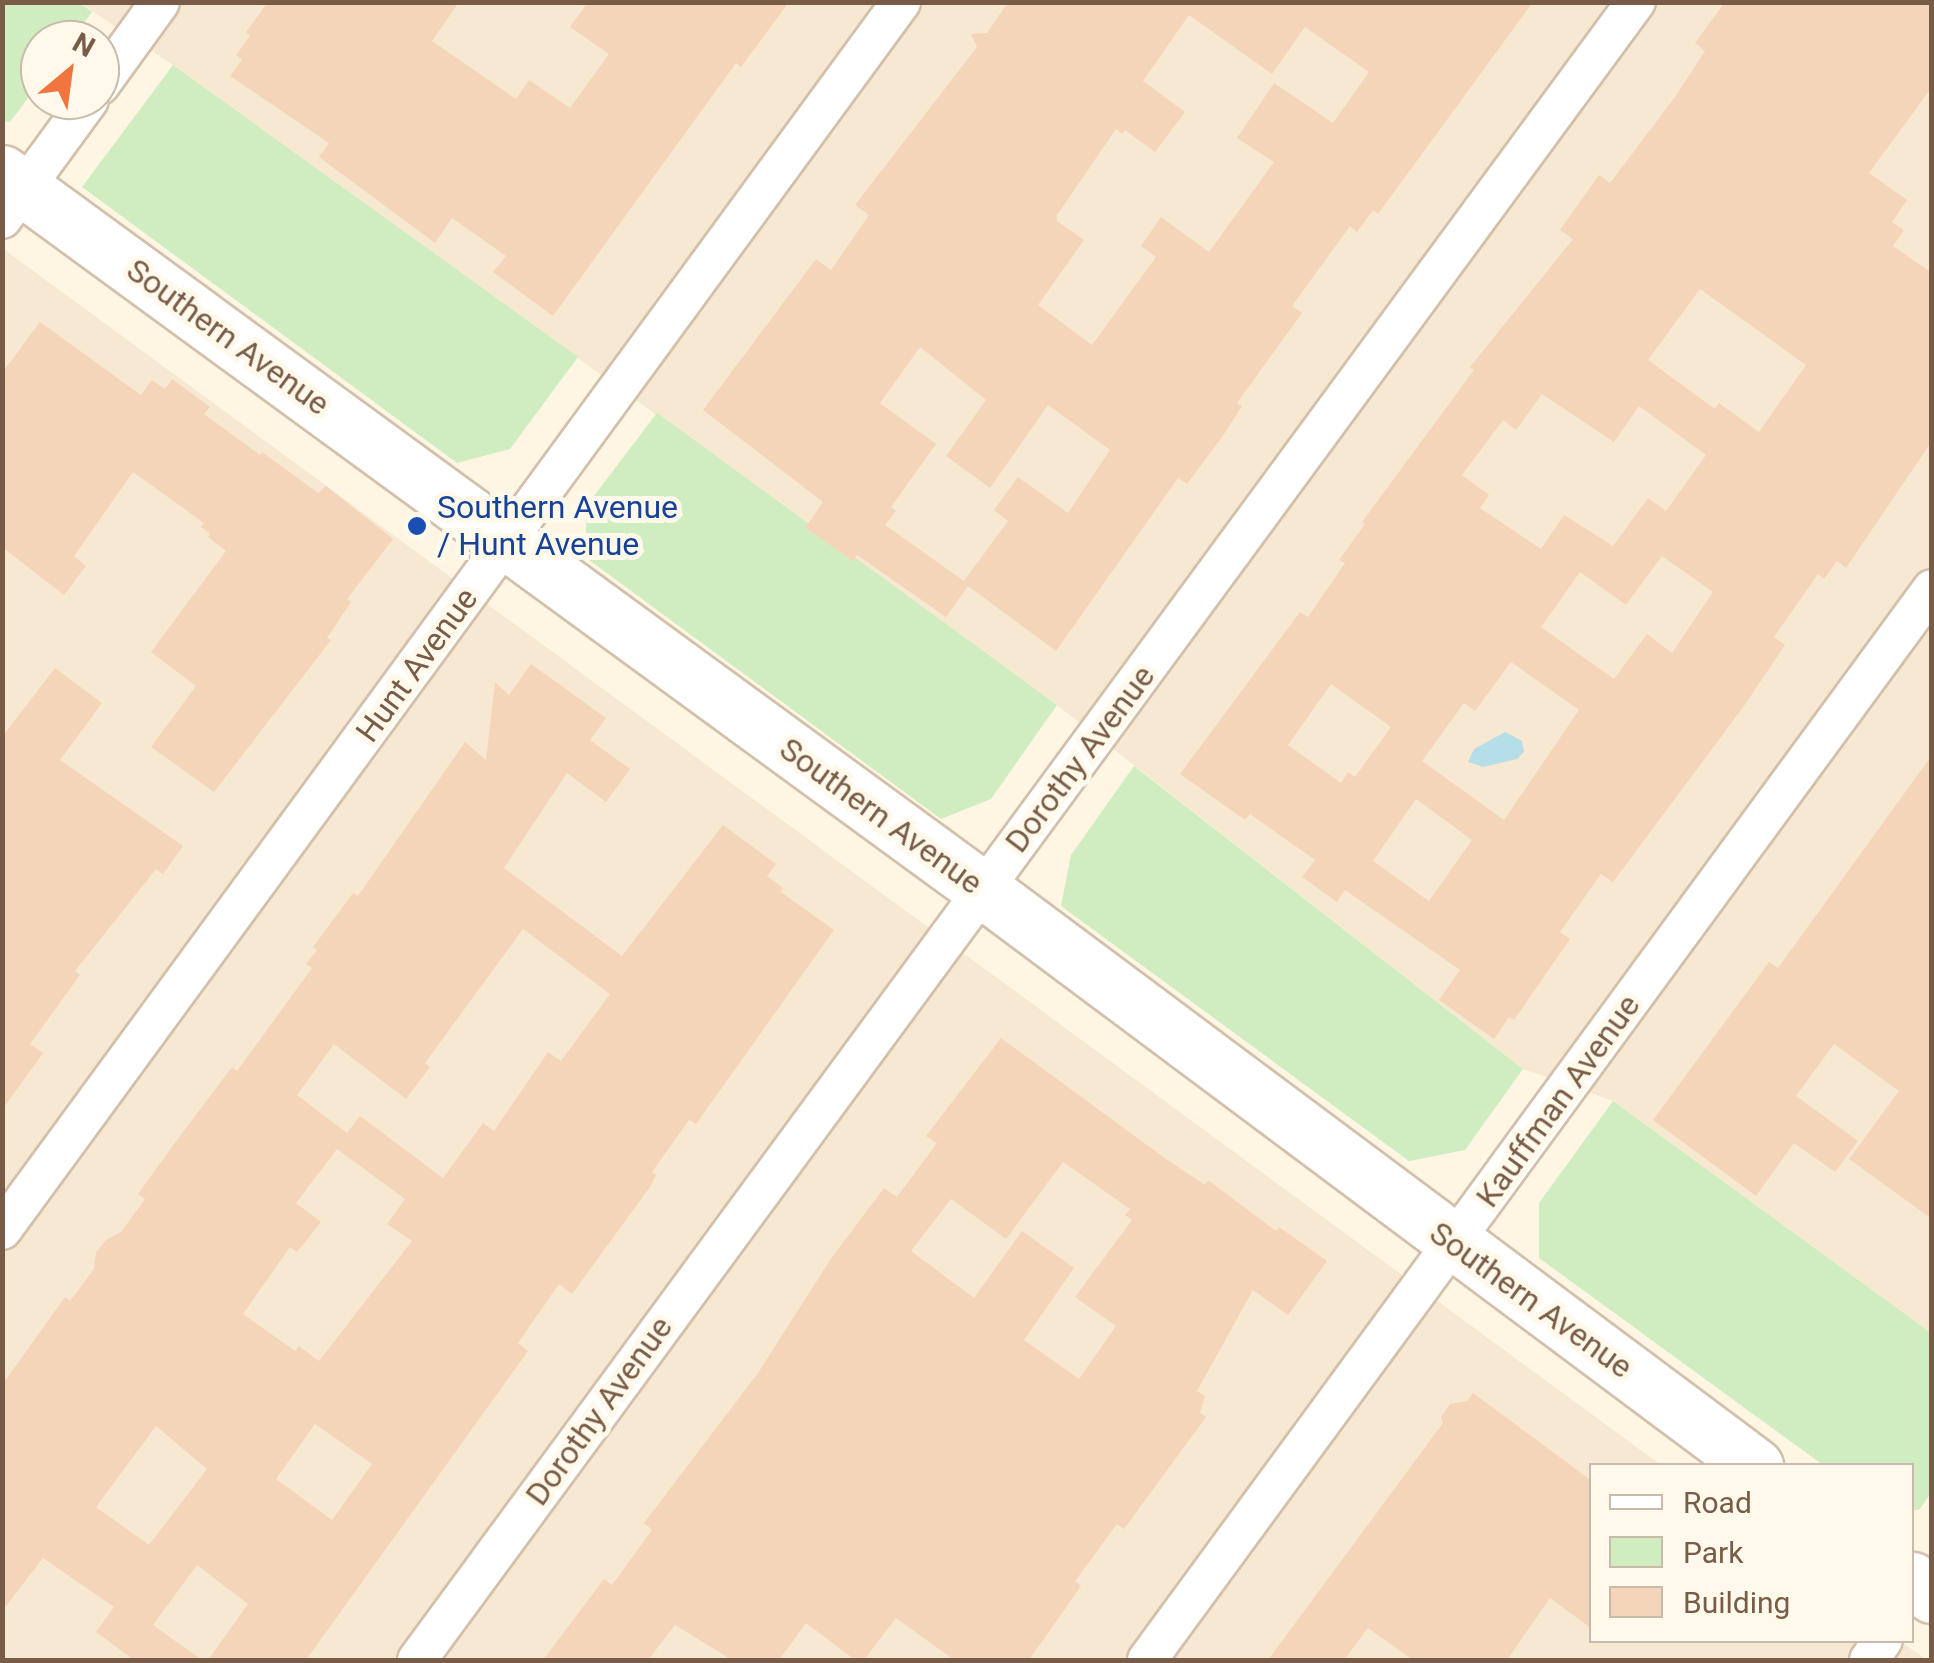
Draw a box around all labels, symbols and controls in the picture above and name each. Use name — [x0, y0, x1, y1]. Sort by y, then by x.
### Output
north arrow — [20, 20, 120, 120]
text: N — [67, 26, 100, 64]
street label: Southern Avenue — [119, 251, 337, 423]
place label: Southern Avenue / Hunt Avenue — [437, 489, 678, 564]
marker: Southern Avenue / Hunt Avenue — [406, 515, 428, 537]
street label: Hunt Avenue — [348, 580, 486, 750]
street label: Dorothy Avenue — [997, 658, 1163, 860]
street label: Southern Avenue — [772, 730, 990, 902]
street label: Kauffman Avenue — [1468, 987, 1648, 1215]
street label: Southern Avenue — [1422, 1214, 1640, 1386]
street label: Dorothy Avenue — [518, 1309, 680, 1513]
legend — [1589, 1463, 1914, 1643]
text: Road — [1683, 1485, 1752, 1520]
text: Park — [1683, 1535, 1743, 1570]
text: Building — [1683, 1585, 1790, 1620]

